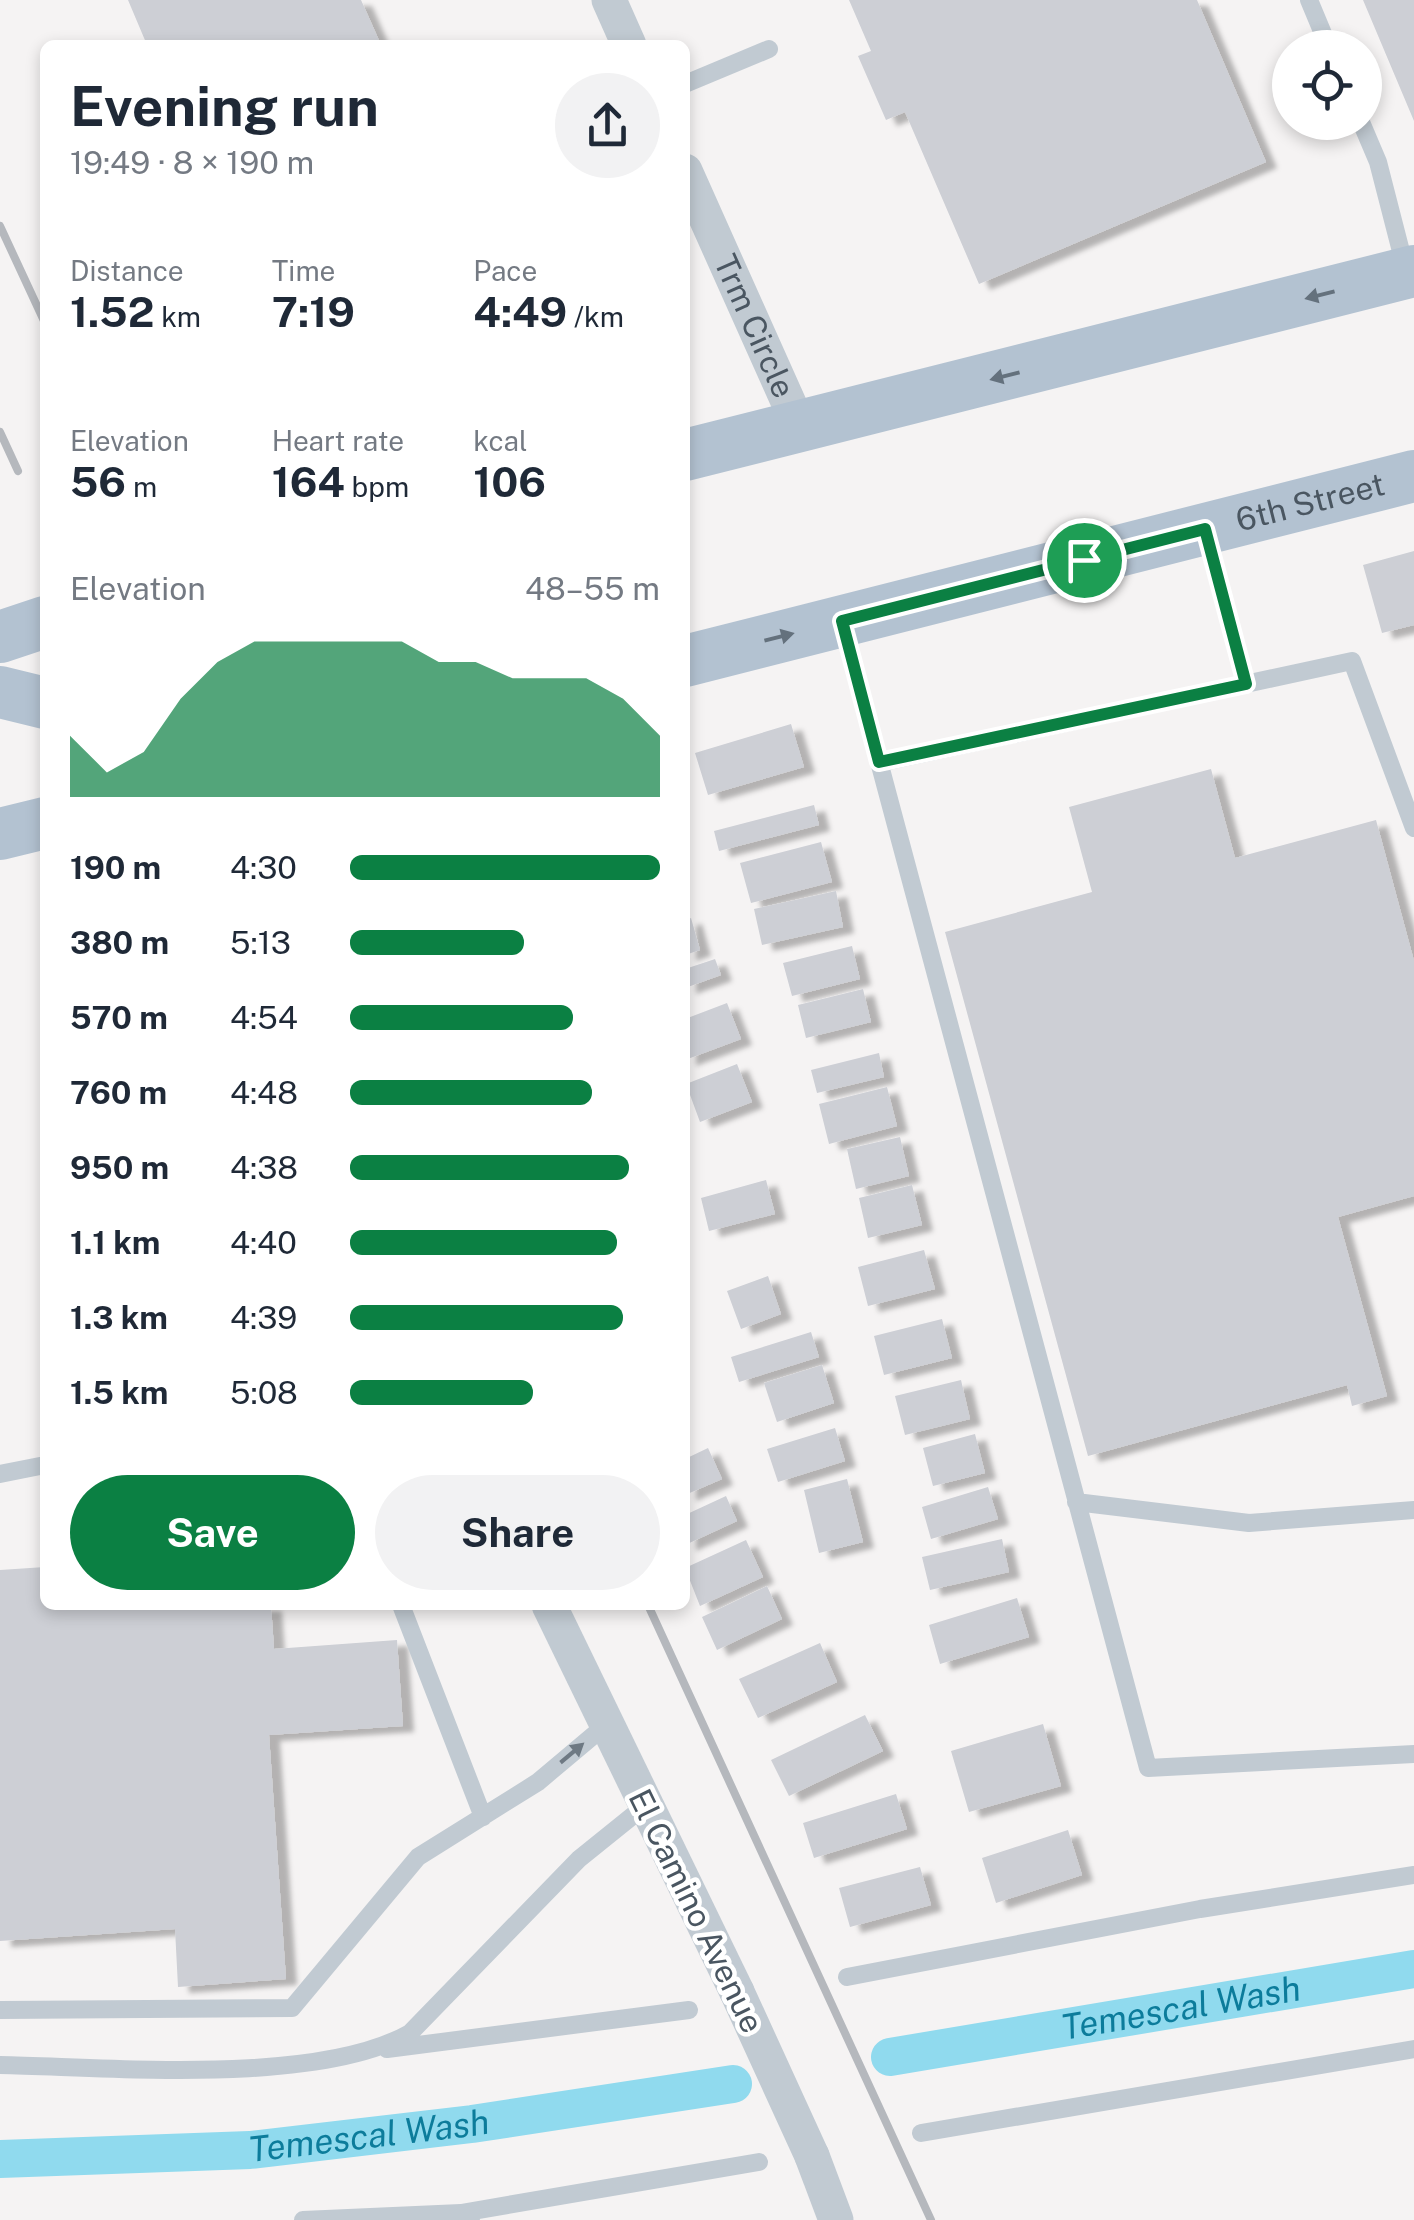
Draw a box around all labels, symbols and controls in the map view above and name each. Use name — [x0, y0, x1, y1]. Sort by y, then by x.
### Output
map controls — [1272, 30, 1382, 140]
button: locate — [1272, 30, 1382, 140]
button: share — [555, 73, 660, 178]
text: Evening run — [70, 74, 379, 138]
text: 19:49 · 8 × 190 m — [70, 144, 314, 181]
street label: Trm Circle — [707, 249, 803, 403]
text: Distance — [70, 254, 184, 287]
text: Time — [272, 254, 335, 287]
text: Pace — [473, 254, 537, 287]
text: 1.52 — [70, 287, 154, 336]
text: 7:19 — [272, 287, 355, 336]
text: 4:49 — [473, 287, 567, 336]
one-way arrow — [1304, 287, 1335, 303]
text: km — [154, 300, 201, 333]
text: /km — [567, 300, 624, 333]
one-way arrow — [989, 368, 1020, 384]
text: Elevation — [70, 424, 189, 457]
text: Heart rate — [272, 424, 404, 457]
text: kcal — [473, 424, 527, 457]
text: 56 — [70, 457, 126, 506]
text: 164 — [272, 457, 345, 506]
text: 106 — [473, 457, 546, 506]
street label: 6th Street — [1232, 465, 1388, 539]
text: m — [126, 470, 157, 503]
text: bpm — [345, 470, 409, 503]
pin — [1042, 518, 1127, 603]
icon: arrive — [1057, 533, 1112, 588]
text: Elevation — [70, 570, 206, 607]
text: 48–55 m — [525, 570, 660, 607]
one-way arrow — [764, 629, 795, 644]
text: 190 m — [70, 849, 161, 886]
text: 4:30 — [230, 849, 297, 886]
text: 380 m — [70, 924, 169, 961]
text: 5:13 — [230, 924, 291, 961]
text: 570 m — [70, 999, 168, 1036]
text: 4:54 — [230, 999, 298, 1036]
text: 760 m — [70, 1074, 167, 1111]
text: 4:48 — [230, 1074, 298, 1111]
text: 950 m — [70, 1149, 169, 1186]
text: 4:38 — [230, 1149, 298, 1186]
text: 1.1 km — [70, 1224, 160, 1261]
text: 4:40 — [230, 1224, 297, 1261]
text: 1.3 km — [70, 1299, 168, 1336]
text: 4:39 — [230, 1299, 297, 1336]
text: 1.5 km — [70, 1374, 168, 1411]
text: 5:08 — [230, 1374, 298, 1411]
button: Save — [70, 1475, 355, 1590]
button: Share — [375, 1475, 660, 1590]
one-way arrow — [560, 1743, 585, 1765]
street label: El Camino Avenue — [621, 1783, 771, 2039]
water label: Temescal Wash — [1058, 1967, 1303, 2048]
water label: Temescal Wash — [246, 2101, 492, 2170]

